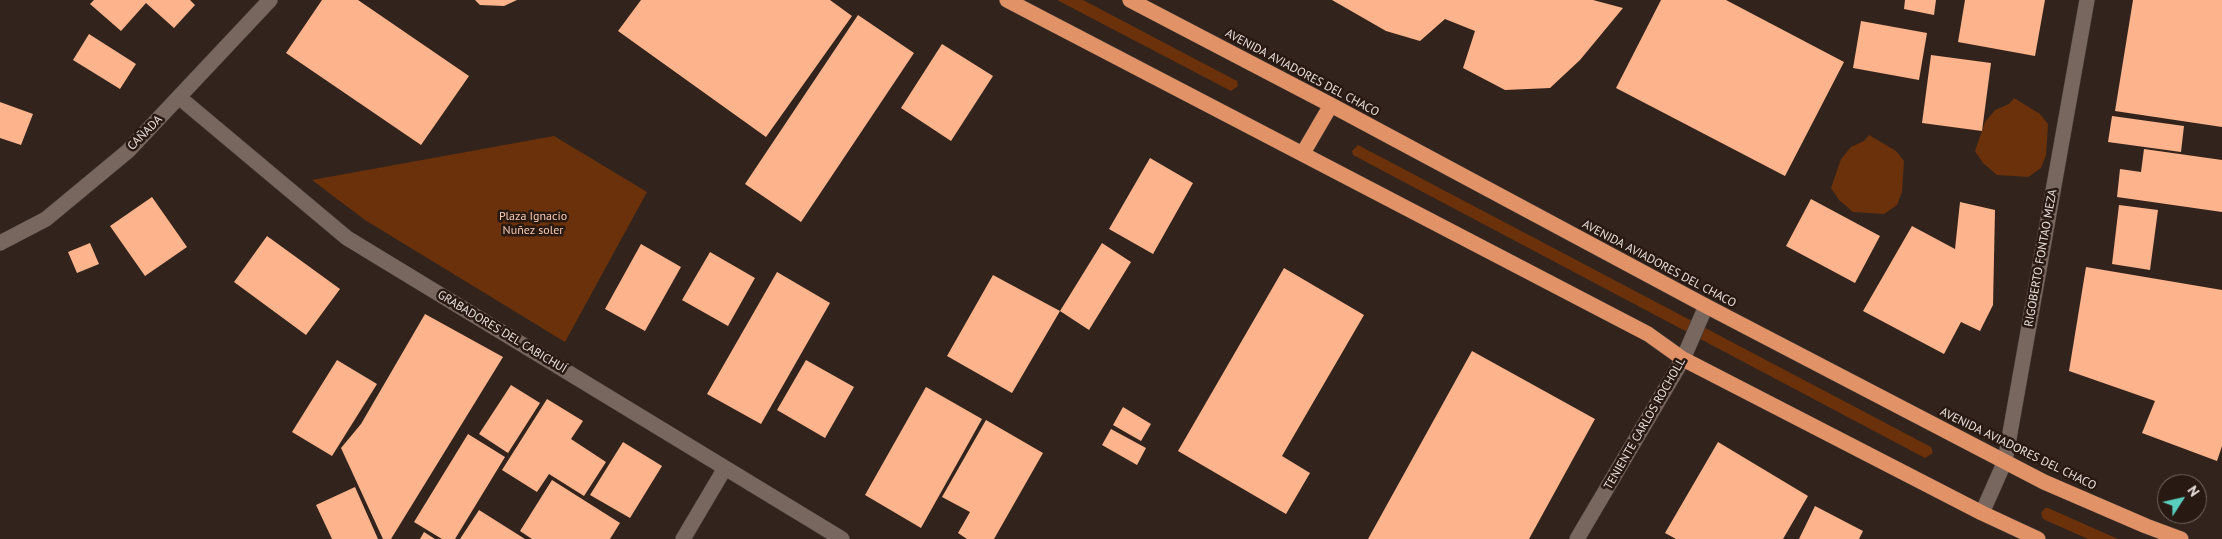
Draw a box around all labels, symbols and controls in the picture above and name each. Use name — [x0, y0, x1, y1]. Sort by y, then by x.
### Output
street label: AVENIDA AVIADORES DEL CHACO — [1223, 26, 1381, 120]
street label: CAÑADA — [125, 113, 165, 153]
street label: RIGOBERTO FONTAO MEZA — [2022, 188, 2060, 328]
park label: Plaza Ignacio Nuñez soler — [499, 210, 567, 238]
street label: AVENIDA AVIADORES DEL CHACO — [1580, 217, 1738, 311]
street label: GRABADORES DEL CABICHUÍ — [435, 288, 569, 376]
street label: TENIENTE CARLOS ROCHOLL — [1601, 356, 1689, 492]
street label: AVENIDA AVIADORES DEL CHACO — [1937, 405, 2099, 493]
north arrow — [2157, 474, 2207, 524]
text: N — [2183, 482, 2203, 500]

